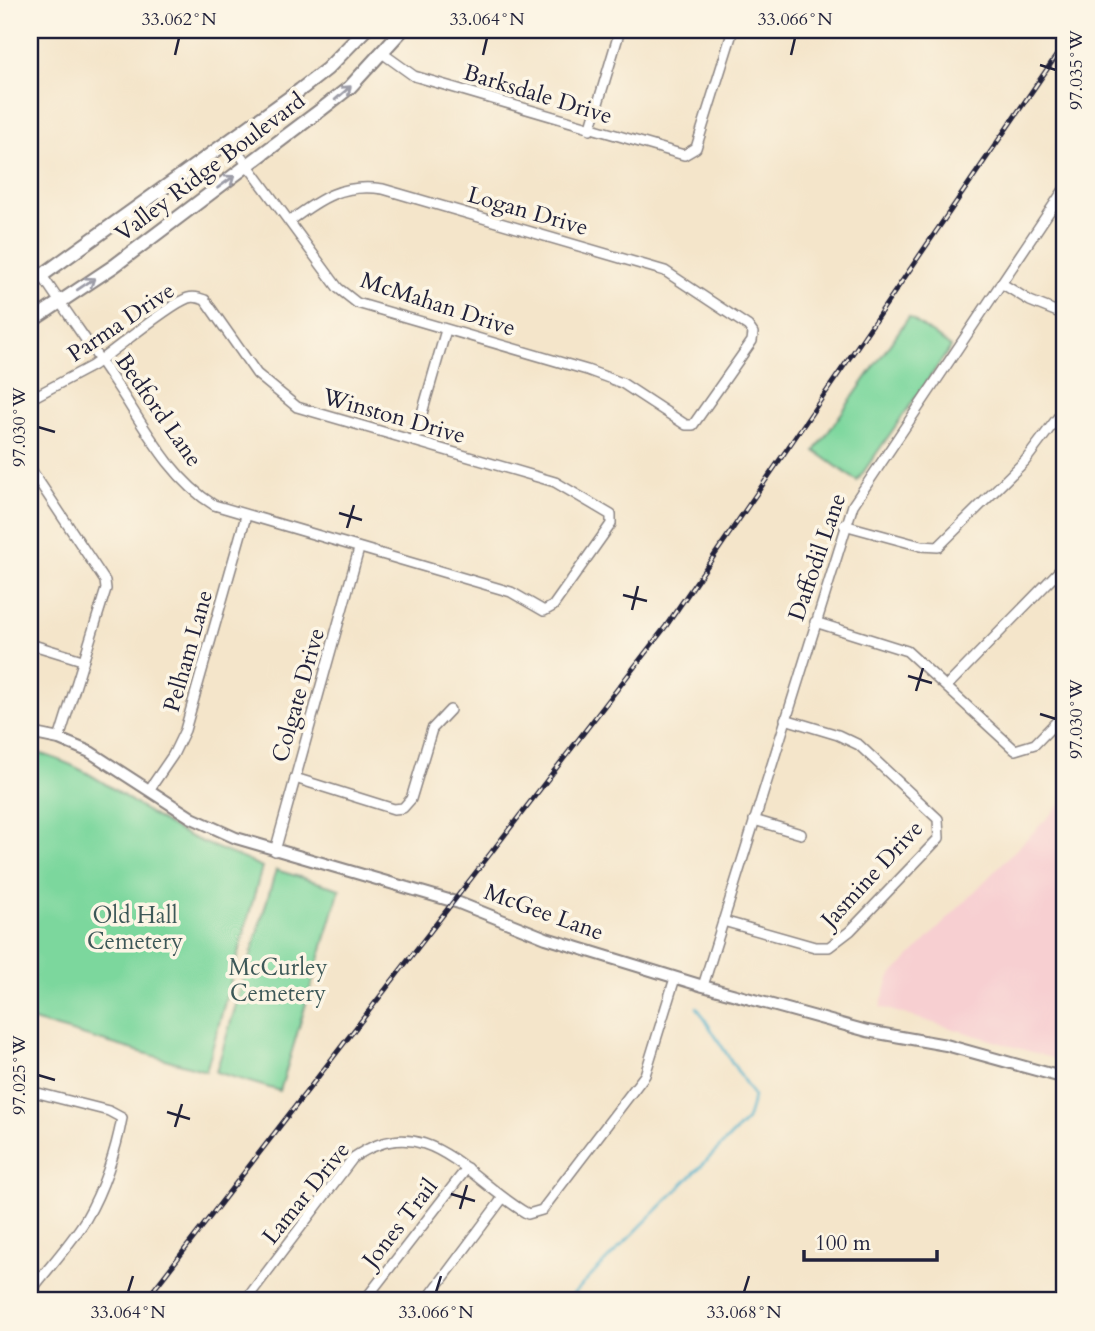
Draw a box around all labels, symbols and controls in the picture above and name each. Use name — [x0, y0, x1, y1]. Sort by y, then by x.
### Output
text: 33.062°N — [141, 7, 217, 32]
text: 33.064°N — [449, 7, 525, 32]
text: 33.066°N — [757, 7, 833, 32]
text: 97.035°W — [1064, 30, 1089, 110]
street label: Barksdale Drive — [460, 57, 616, 131]
street label: Valley Ridge Boulevard — [109, 85, 312, 249]
one-way arrow — [333, 85, 351, 101]
one-way arrow — [217, 175, 235, 190]
street label: Logan Drive — [464, 179, 592, 243]
street label: McMahan Drive — [357, 264, 519, 344]
street label: Parma Drive — [61, 275, 181, 369]
one-way arrow — [76, 277, 96, 291]
street label: Bedford Lane — [108, 347, 210, 473]
street label: Winston Drive — [318, 381, 469, 451]
text: 97.030°W — [7, 387, 32, 467]
street label: Daffodil Lane — [781, 489, 853, 625]
street label: Pelham Lane — [156, 586, 220, 716]
street label: Colgate Drive — [264, 624, 332, 766]
text: 97.030°W — [1064, 679, 1089, 759]
street label: Jasmine Drive — [812, 813, 930, 937]
street label: McGee Lane — [480, 876, 608, 948]
park label: Old Hall Cemetery — [87, 900, 183, 957]
park label: McCurley Cemetery — [228, 952, 328, 1009]
text: 97.025°W — [7, 1035, 32, 1115]
street label: Lamar Drive — [255, 1135, 357, 1251]
street label: Jones Trail — [354, 1172, 445, 1276]
scale bar — [804, 1219, 937, 1263]
text: 100 m — [815, 1229, 871, 1258]
text: 33.064°N — [90, 1300, 166, 1325]
text: 33.066°N — [398, 1300, 474, 1325]
text: 33.068°N — [706, 1300, 782, 1325]

